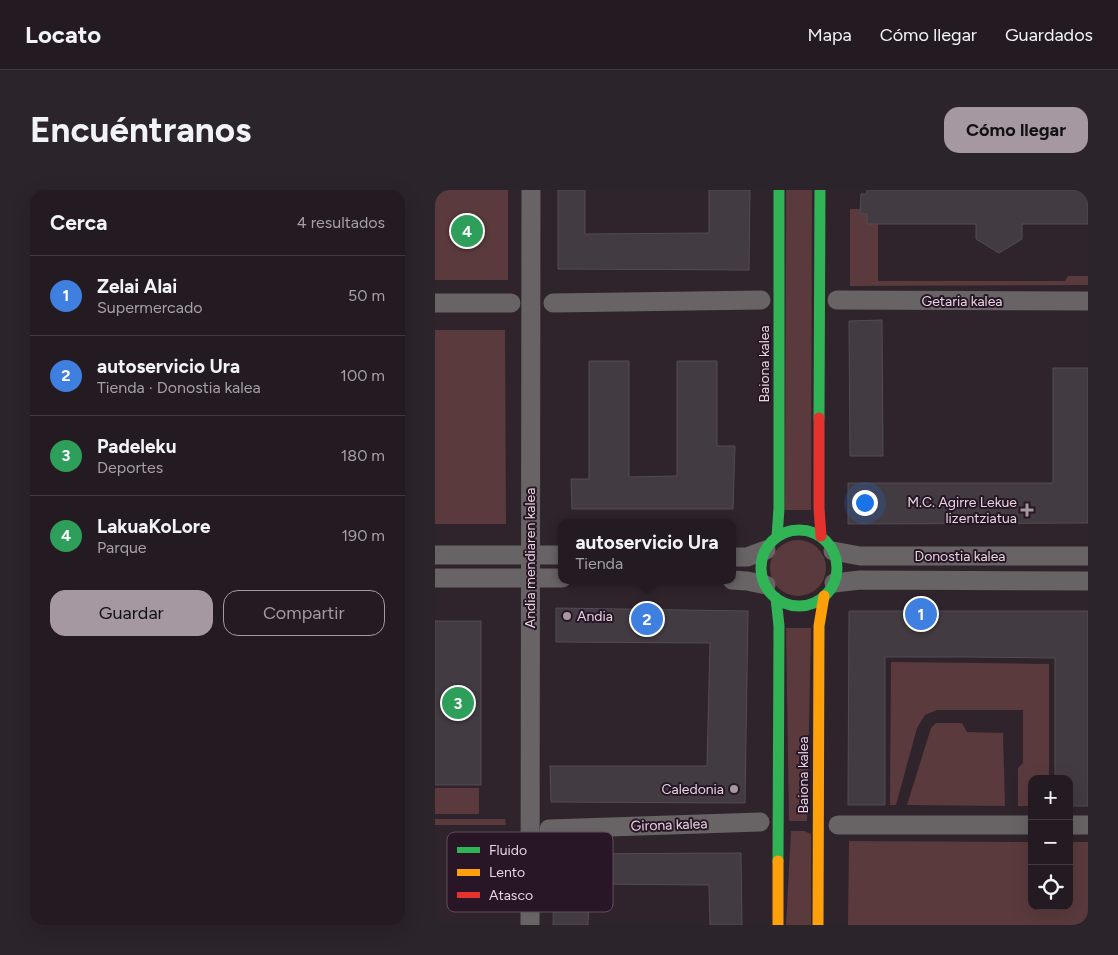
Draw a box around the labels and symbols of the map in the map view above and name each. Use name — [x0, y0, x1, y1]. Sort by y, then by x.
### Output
pin: 4 — [451, 212, 483, 250]
street label: Getaria kalea — [922, 293, 1002, 310]
street label: Baiona kalea — [756, 325, 773, 403]
street label: Andia mendiaren kalea — [522, 488, 539, 628]
your location — [852, 490, 878, 516]
place label: M.C. Agirre Lekue lizentziatua — [907, 494, 1017, 527]
marker: M.C. Agirre Lekue lizentziatua — [1021, 504, 1033, 516]
street label: Donostia kalea — [915, 548, 1006, 565]
pin: 1 — [905, 595, 937, 633]
pin: 2 — [631, 600, 663, 638]
place label: Andia — [577, 608, 613, 625]
marker: Andia — [561, 610, 573, 622]
pin: 3 — [442, 684, 474, 722]
street label: Baiona kalea — [795, 736, 812, 814]
place label: Caledonia — [662, 781, 724, 798]
marker: Caledonia — [728, 783, 740, 795]
street label: Girona kalea — [630, 815, 708, 835]
legend — [447, 832, 613, 912]
text: Fluido — [489, 842, 527, 859]
text: Lento — [489, 864, 525, 881]
text: Atasco — [489, 887, 533, 904]

